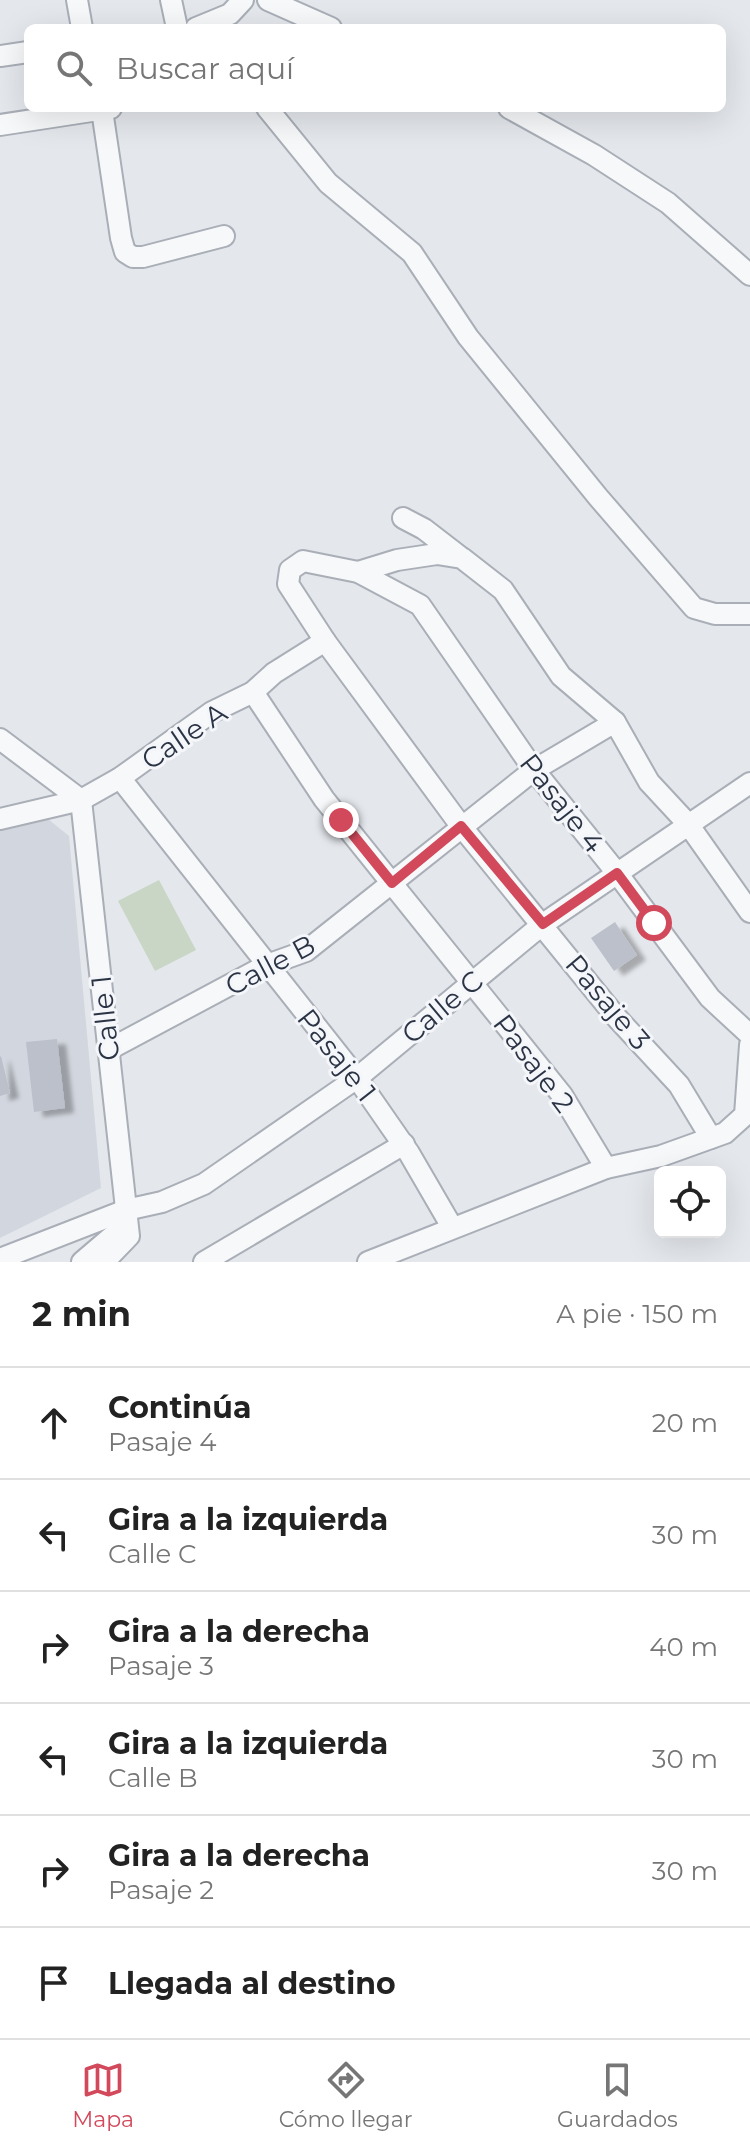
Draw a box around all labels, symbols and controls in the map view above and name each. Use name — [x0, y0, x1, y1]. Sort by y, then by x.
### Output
search box — [24, 24, 726, 112]
icon: search — [52, 46, 96, 90]
text: Buscar aquí — [116, 50, 294, 87]
street label: Calle A — [135, 695, 234, 777]
street label: Pasaje 4 — [513, 747, 612, 860]
route end — [323, 802, 359, 838]
route start — [636, 905, 672, 941]
street label: Calle B — [219, 927, 321, 1003]
street label: Pasaje 3 — [558, 947, 658, 1057]
street label: Calle C — [395, 963, 489, 1051]
street label: Calle 1 — [84, 974, 126, 1062]
street label: Pasaje 1 — [290, 1002, 384, 1108]
street label: Pasaje 2 — [486, 1007, 582, 1119]
map controls — [654, 1166, 726, 1238]
button: locate — [654, 1166, 726, 1238]
text: 2 min — [32, 1293, 131, 1335]
text: A pie · 150 m — [556, 1298, 718, 1330]
text: Continúa — [108, 1389, 251, 1426]
icon: ahead — [32, 1401, 76, 1445]
text: 20 m — [652, 1407, 718, 1439]
text: Pasaje 4 — [108, 1426, 216, 1458]
text: Gira a la izquierda — [108, 1501, 388, 1538]
icon: left — [32, 1513, 76, 1557]
text: 30 m — [652, 1519, 718, 1551]
text: Calle C — [108, 1538, 197, 1570]
text: Gira a la derecha — [108, 1613, 370, 1650]
icon: right — [32, 1625, 76, 1669]
text: 40 m — [649, 1631, 718, 1663]
text: Pasaje 3 — [108, 1650, 214, 1682]
text: Gira a la izquierda — [108, 1725, 388, 1762]
icon: left — [32, 1737, 76, 1781]
text: 30 m — [652, 1743, 718, 1775]
text: Calle B — [108, 1762, 198, 1794]
text: Gira a la derecha — [108, 1837, 370, 1874]
icon: right — [32, 1849, 76, 1893]
text: 30 m — [652, 1855, 718, 1887]
text: Pasaje 2 — [108, 1874, 214, 1906]
icon: arrive — [32, 1961, 76, 2005]
text: Llegada al destino — [108, 1965, 396, 2002]
tab: Mapa — [72, 2058, 134, 2133]
tab: Cómo llegar — [279, 2058, 412, 2133]
tab: Guardados — [557, 2058, 678, 2133]

